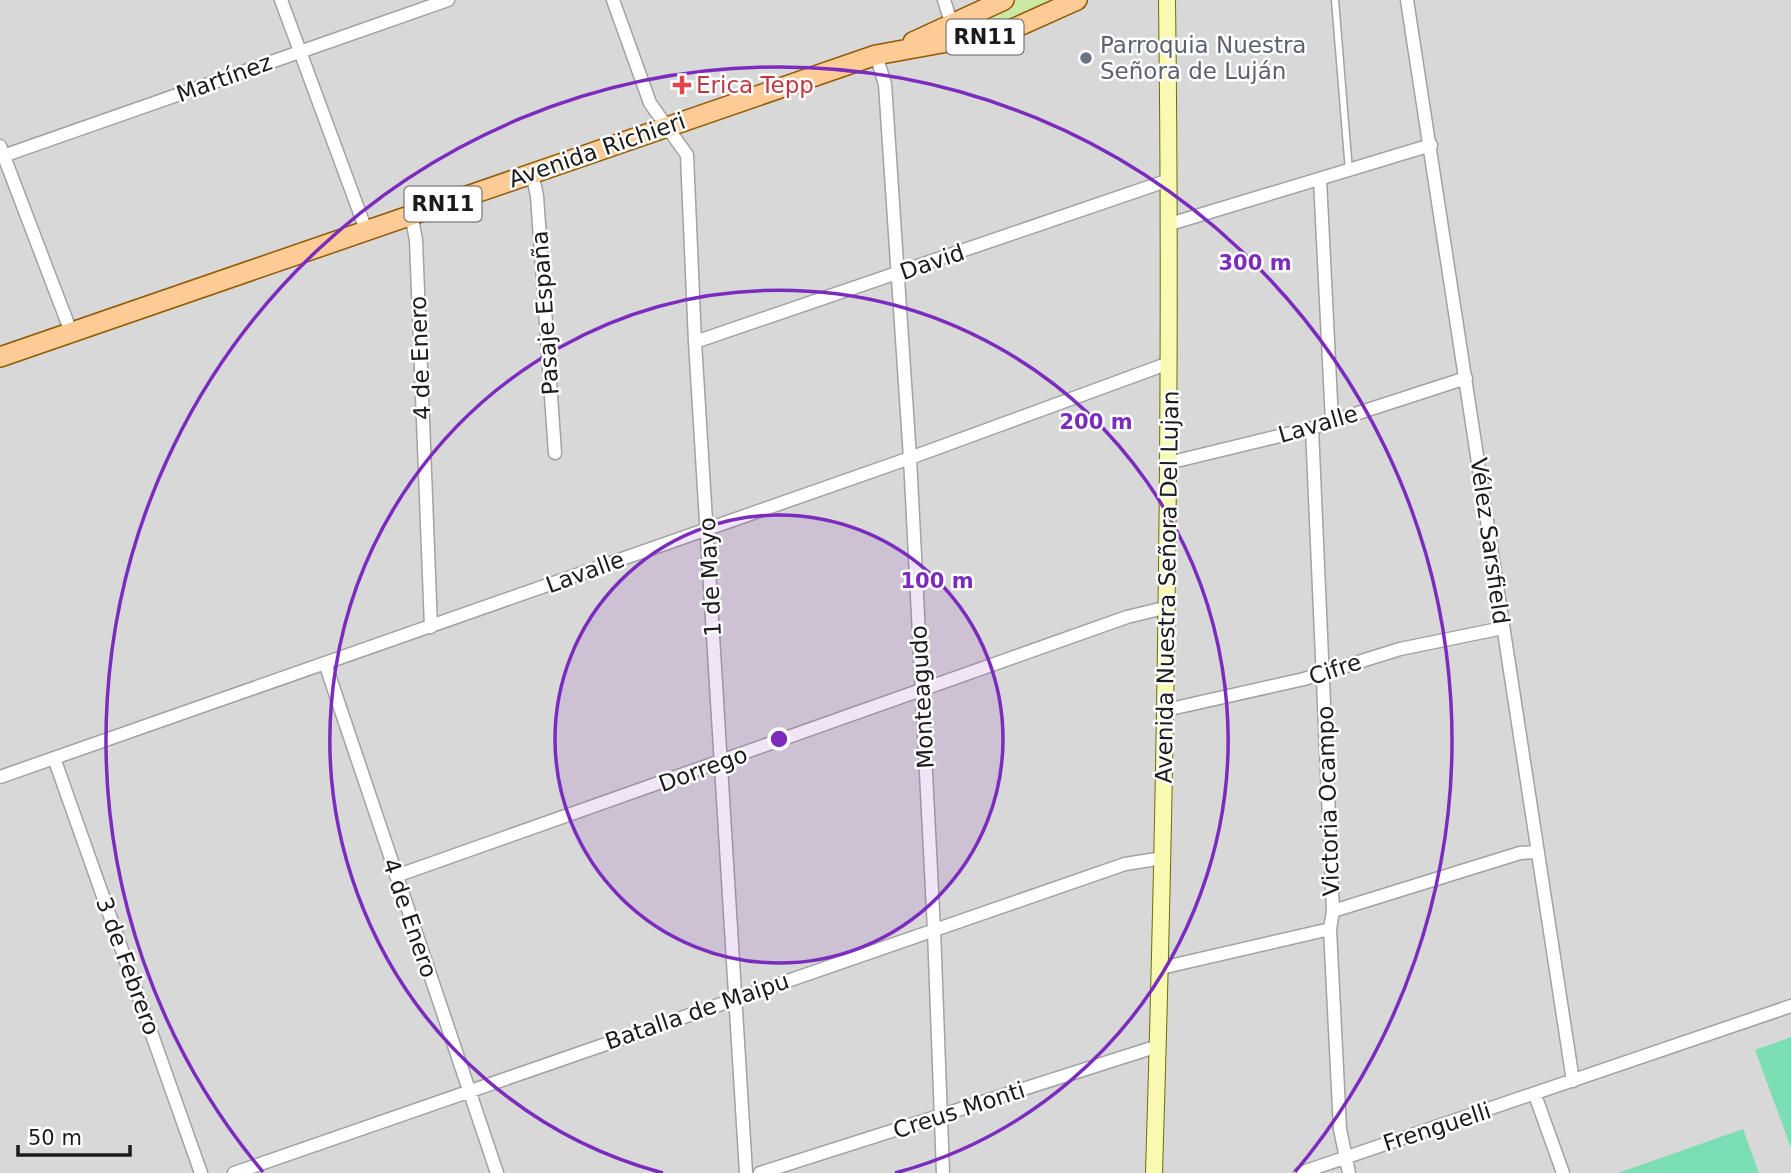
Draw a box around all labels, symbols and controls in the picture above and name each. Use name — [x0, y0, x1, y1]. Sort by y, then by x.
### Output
road number: RN11 — [946, 20, 1024, 54]
place label: Parroquia Nuestra Señora de Luján — [1100, 32, 1306, 84]
street label: Martínez — [173, 49, 275, 107]
marker: Parroquia Nuestra Señora de Luján — [1078, 50, 1094, 66]
place label: Erica Tepp — [696, 72, 814, 98]
marker: Erica Tepp — [674, 77, 690, 93]
street label: Avenida Richieri — [505, 108, 689, 192]
road number: RN11 — [404, 186, 481, 222]
street label: Pasaje España — [526, 230, 564, 396]
street label: David — [896, 239, 968, 285]
text: 300 m — [1218, 251, 1292, 275]
street label: 4 de Enero — [405, 295, 435, 421]
street label: Avenida Nuestra Señora Del Lujan — [1151, 390, 1183, 784]
street label: Lavalle — [1275, 400, 1361, 448]
text: 200 m — [1059, 410, 1133, 434]
street label: Vélez Sarsfield — [1465, 456, 1515, 626]
street label: 1 de Mayo — [694, 517, 726, 637]
street label: Lavalle — [542, 546, 628, 598]
text: 100 m — [900, 569, 974, 593]
street label: Monteagudo — [905, 625, 939, 769]
street label: Cifre — [1305, 648, 1365, 690]
street label: Victoria Ocampo — [1312, 705, 1344, 897]
centre of rings — [767, 727, 791, 751]
street label: Dorrego — [655, 741, 751, 797]
street label: 4 de Enero — [377, 855, 443, 981]
street label: 3 de Febrero — [91, 893, 165, 1039]
street label: Batalla de Maipu — [602, 967, 792, 1055]
street label: Creus Monti — [890, 1076, 1028, 1144]
street label: Frenguelli — [1380, 1097, 1494, 1157]
scale bar — [18, 1114, 130, 1158]
text: 50 m — [28, 1126, 82, 1150]

